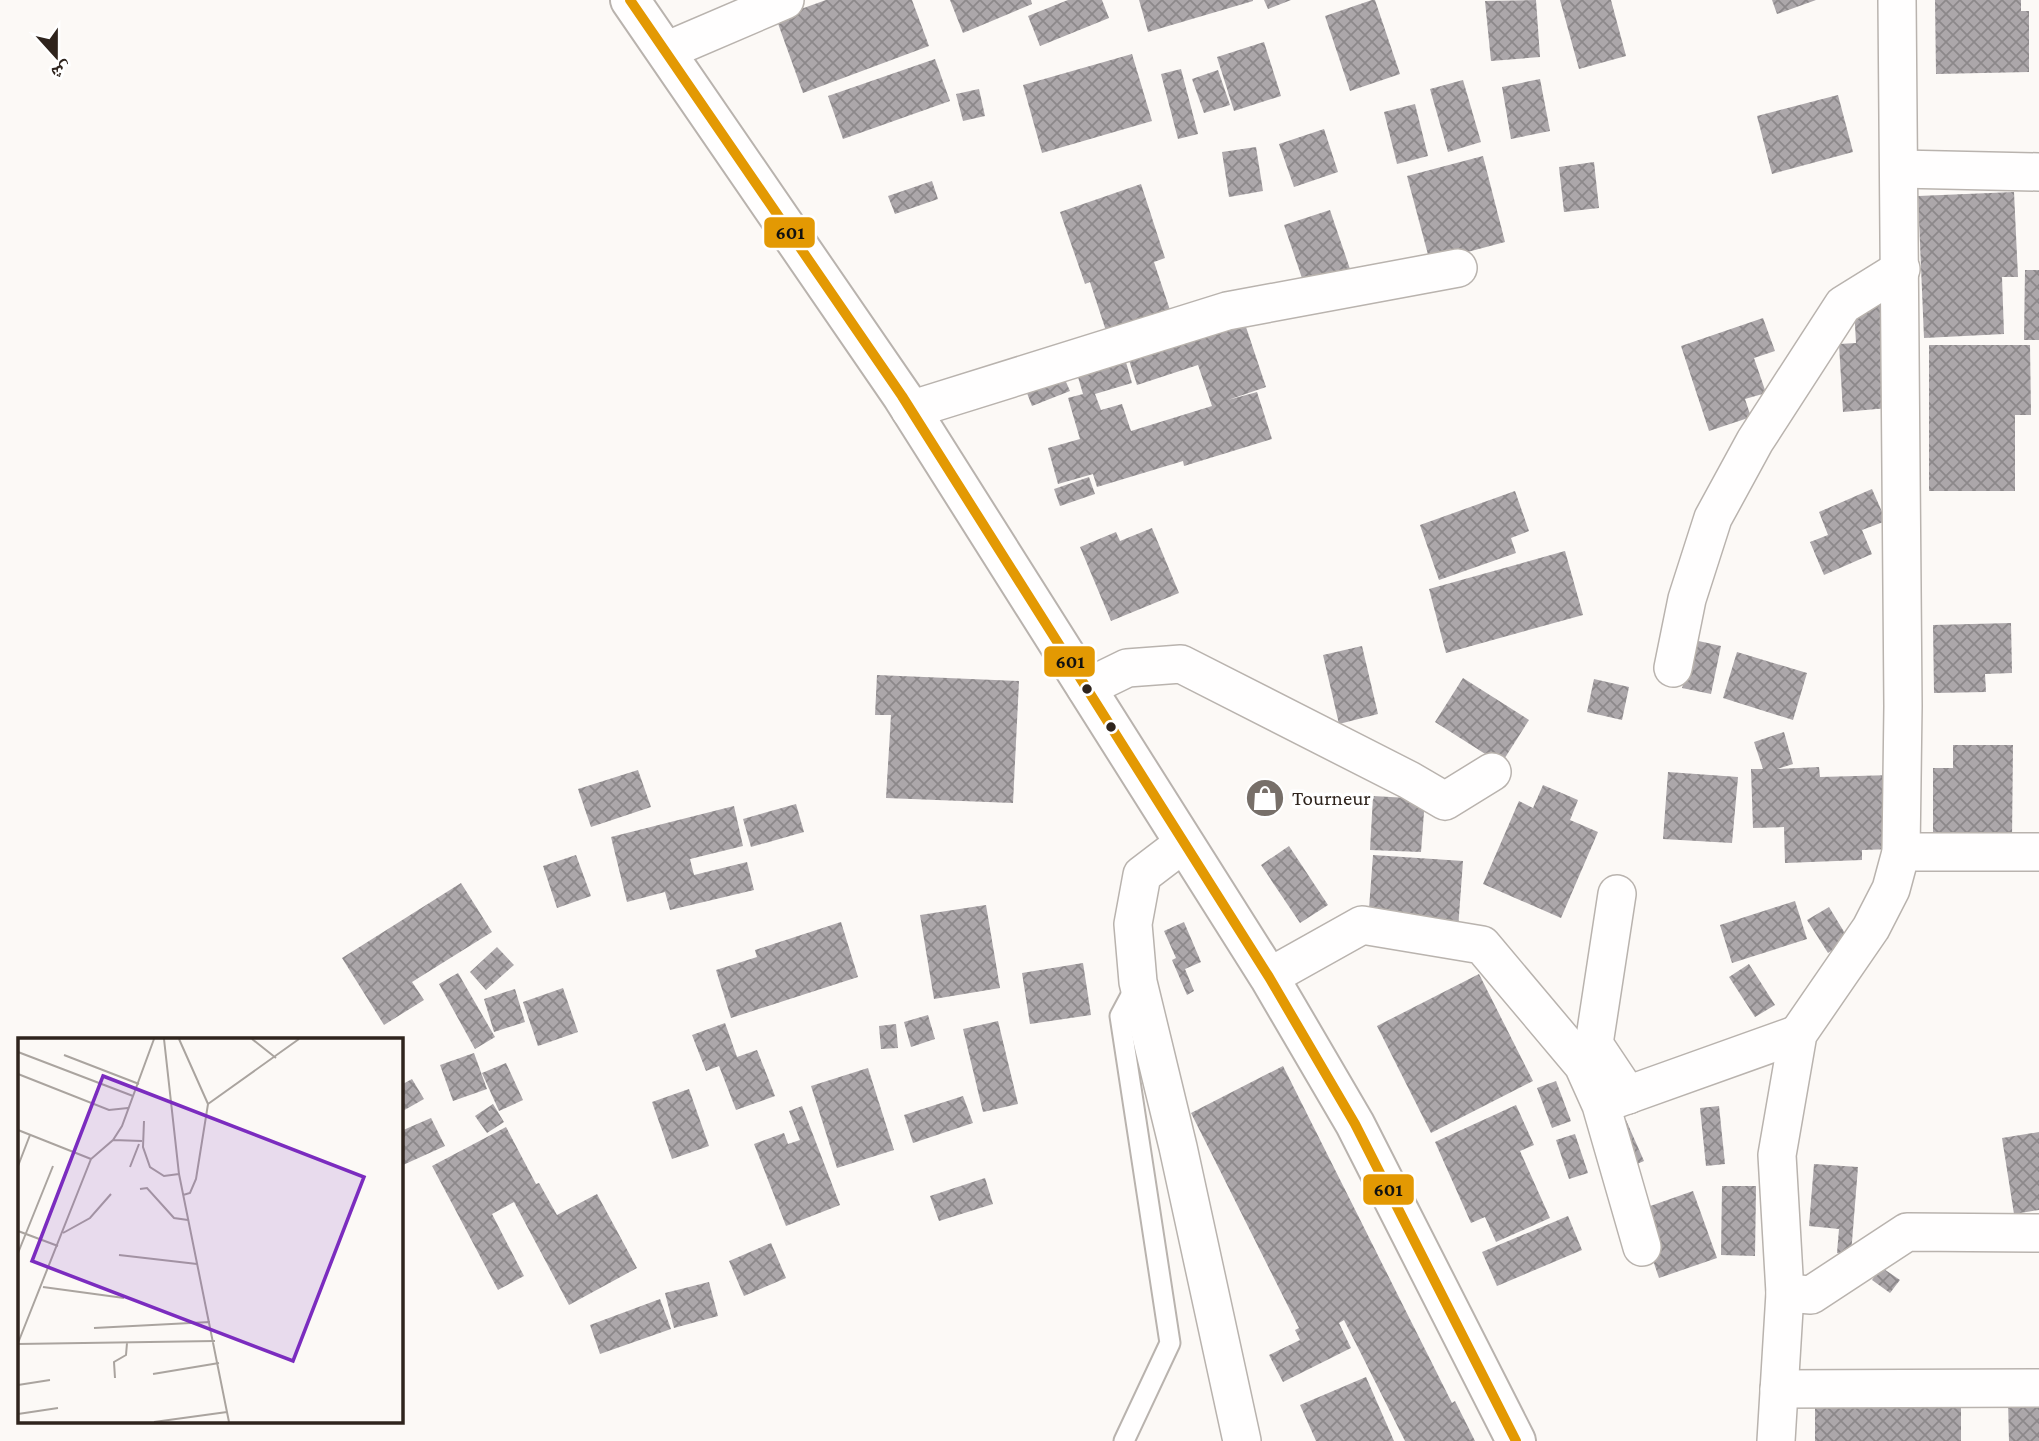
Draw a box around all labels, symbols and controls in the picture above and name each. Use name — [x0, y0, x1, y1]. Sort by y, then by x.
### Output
north arrow — [21, 21, 91, 91]
text: ش — [48, 57, 75, 85]
line badge: 601 — [763, 216, 816, 249]
text: 601 — [775, 222, 805, 243]
line badge: 601 — [1043, 645, 1096, 678]
text: 601 — [1055, 651, 1085, 672]
unlabelled marker — [1080, 682, 1094, 696]
unlabelled marker — [1104, 720, 1118, 734]
shop icon: Tourneur — [1244, 777, 1286, 819]
place label: Tourneur — [1292, 786, 1371, 810]
inset map — [18, 1038, 402, 1424]
line badge: 601 — [1362, 1173, 1415, 1206]
text: 601 — [1373, 1179, 1403, 1200]

